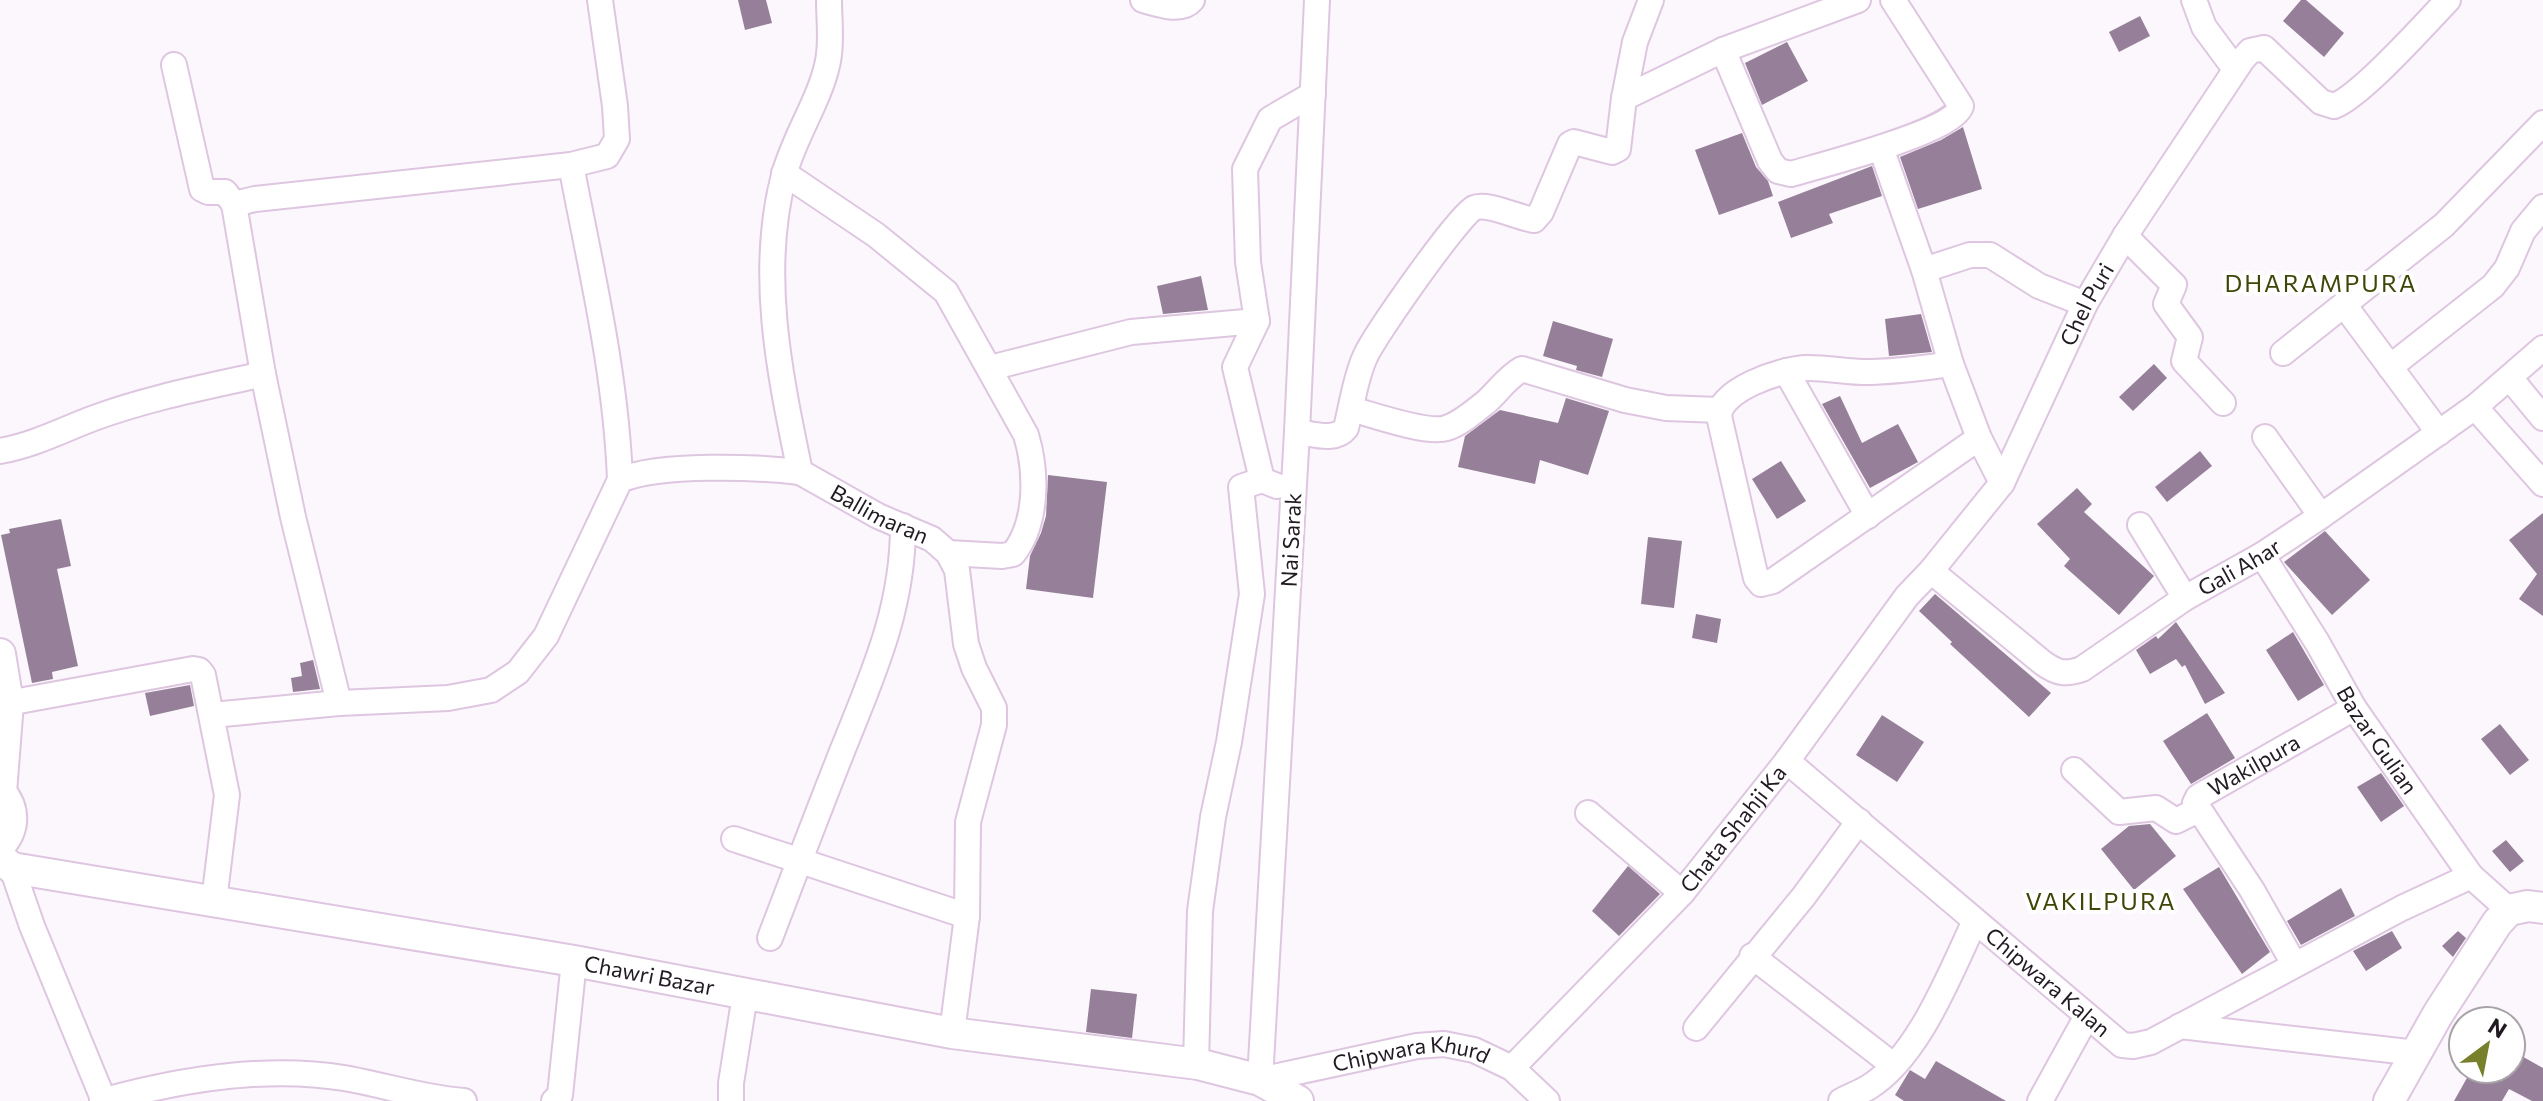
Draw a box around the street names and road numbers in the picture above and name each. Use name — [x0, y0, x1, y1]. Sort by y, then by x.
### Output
street label: Chel Puri — [2054, 258, 2119, 350]
street label: Ballimaran — [826, 478, 933, 549]
street label: Nai Sarak — [1275, 492, 1306, 588]
street label: Gali Ahar — [2193, 532, 2286, 601]
street label: Bazar Gulian — [2331, 681, 2424, 799]
street label: Wakilpura — [2203, 728, 2304, 802]
street label: Chata Shahji Ka — [1674, 759, 1792, 898]
street label: Chipwara Kalan — [1980, 921, 2116, 1042]
street label: Chawri Bazar — [582, 949, 717, 1001]
street label: Chipwara Khurd — [1330, 1030, 1495, 1077]

